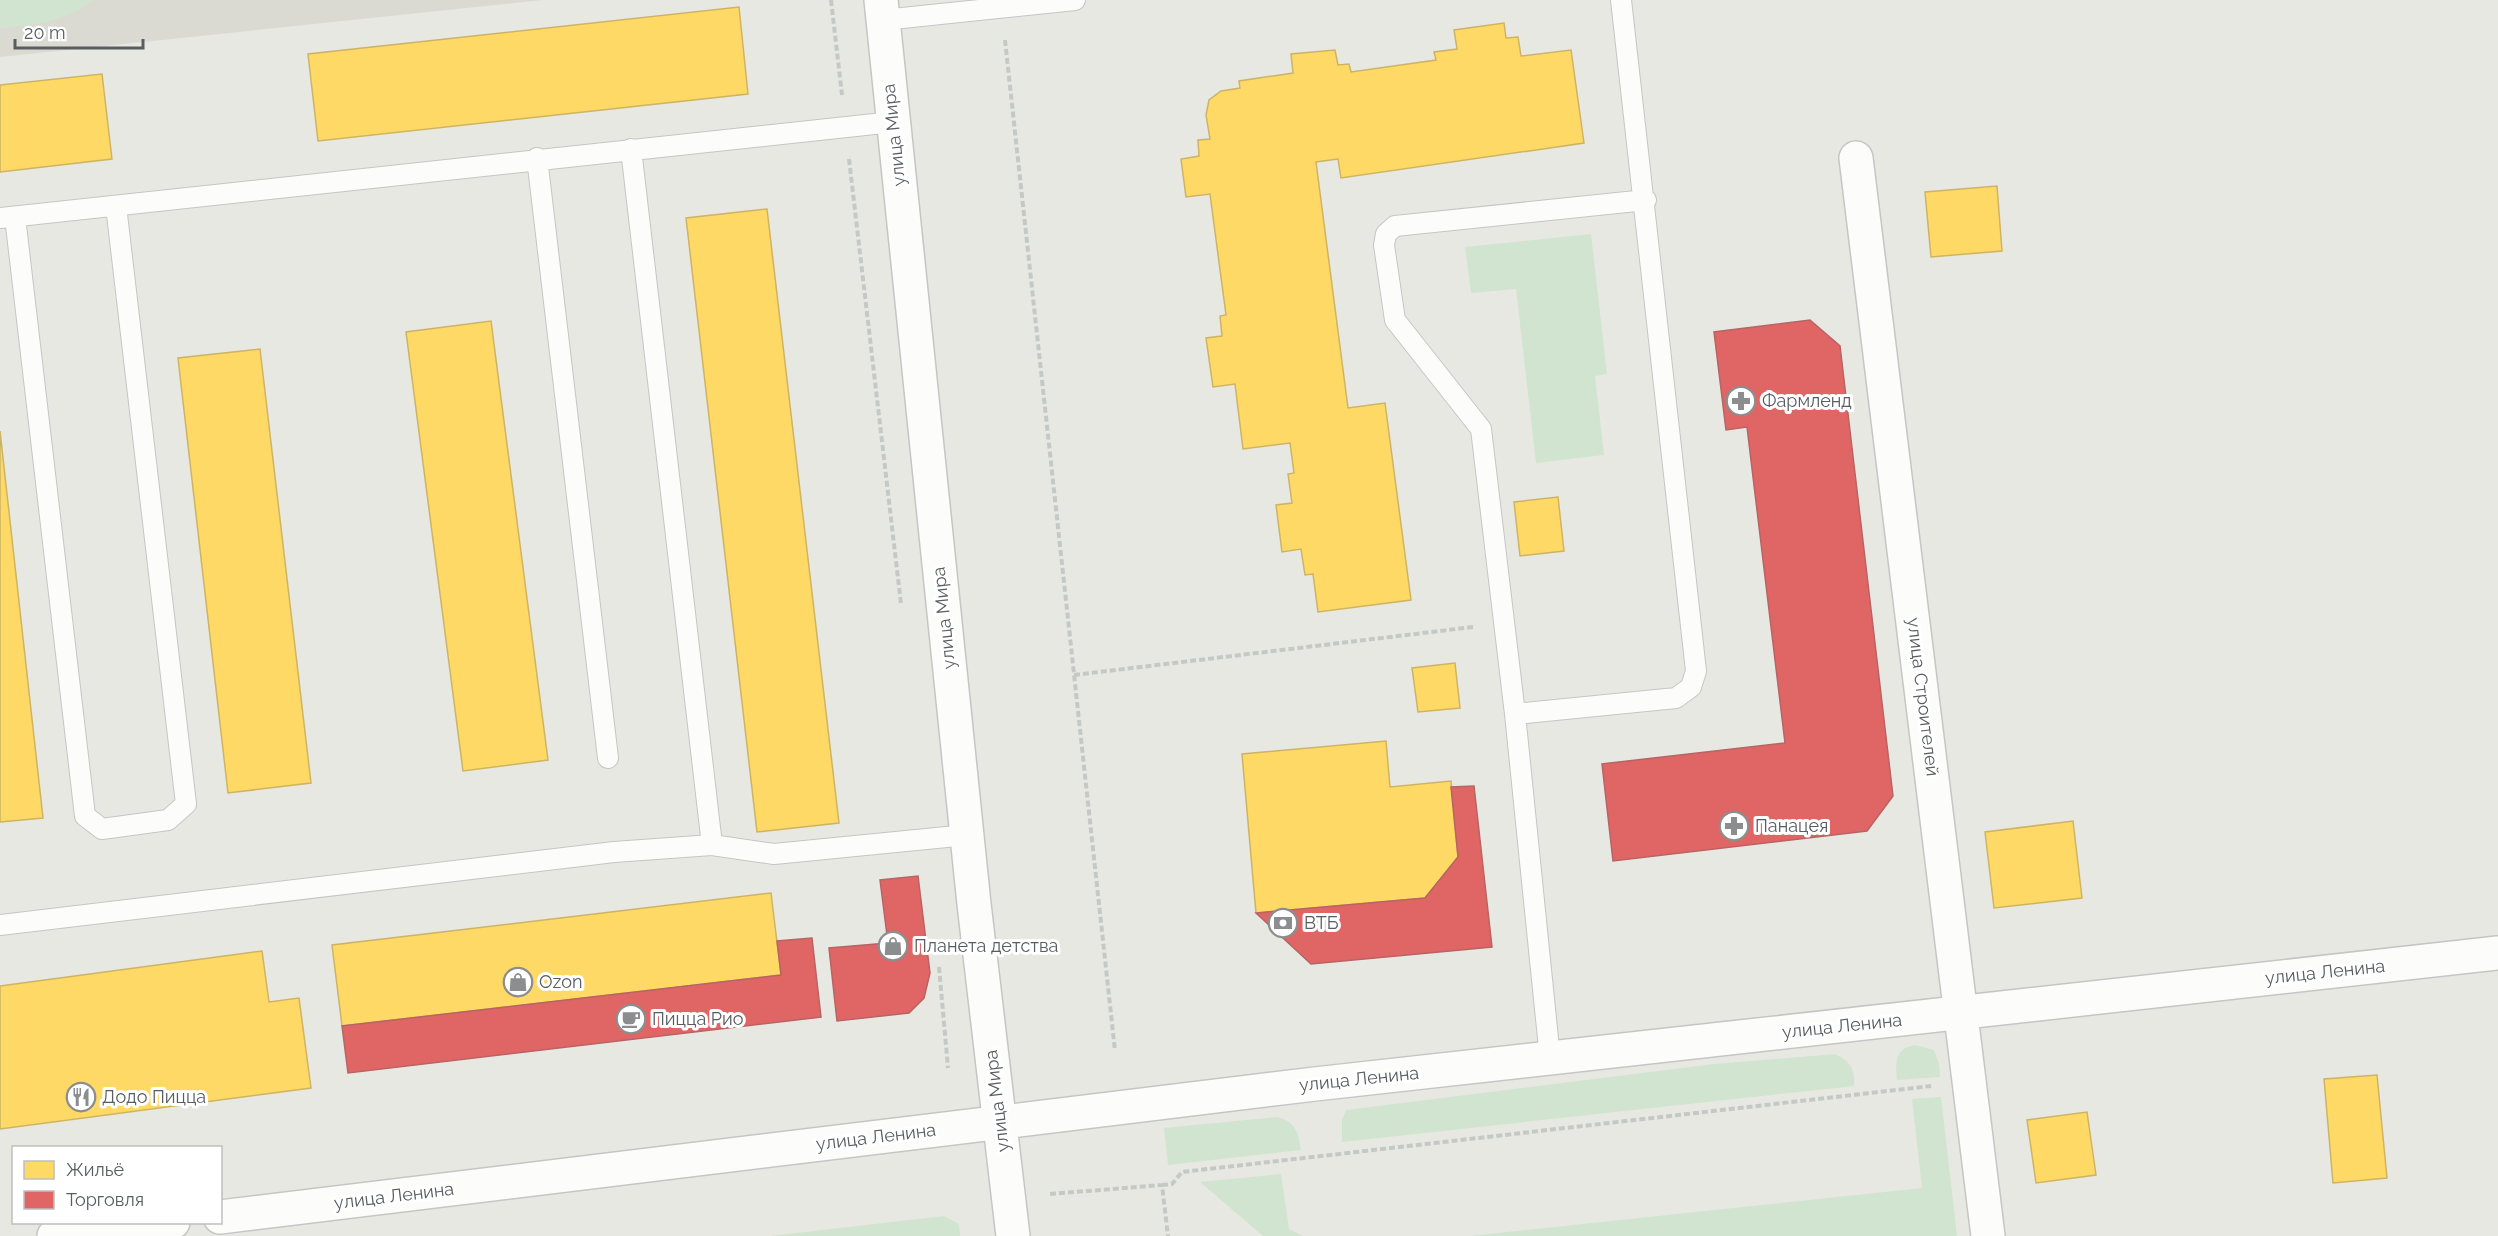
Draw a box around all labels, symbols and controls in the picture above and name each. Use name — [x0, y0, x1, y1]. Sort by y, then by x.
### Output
scale bar — [15, 12, 142, 50]
text: 20 m — [24, 22, 66, 43]
street label: улица Мира — [878, 83, 909, 187]
pharmacy icon: Фармленд — [1725, 385, 1757, 417]
place label: Фармленд — [1762, 390, 1852, 411]
street label: улица Мира — [928, 566, 959, 670]
street label: улица Строителей — [1903, 616, 1944, 777]
pharmacy icon: Панацея — [1718, 810, 1750, 842]
place label: Панацея — [1755, 815, 1828, 836]
bank icon: ВТБ — [1267, 907, 1299, 939]
place label: ВТБ — [1304, 912, 1339, 933]
shop icon: Планета детства — [877, 930, 909, 962]
place label: Планета детства — [914, 935, 1058, 956]
street label: улица Ленина — [2264, 955, 2386, 988]
shop icon: Ozon — [502, 966, 534, 998]
place label: Ozon — [539, 971, 582, 992]
cafe icon: Пицца Рио — [615, 1003, 647, 1035]
place label: Пицца Рио — [652, 1008, 744, 1029]
street label: улица Ленина — [1781, 1009, 1903, 1042]
street label: улица Мира — [980, 1049, 1013, 1153]
street label: улица Ленина — [1298, 1062, 1420, 1095]
restaurant icon: Додо Пицца — [65, 1081, 97, 1113]
place label: Додо Пицца — [102, 1086, 206, 1107]
street label: улица Ленина — [815, 1119, 937, 1154]
legend — [12, 1146, 222, 1224]
text: Жильё — [66, 1159, 124, 1180]
street label: улица Ленина — [333, 1178, 455, 1213]
text: Торговля — [66, 1189, 144, 1210]

